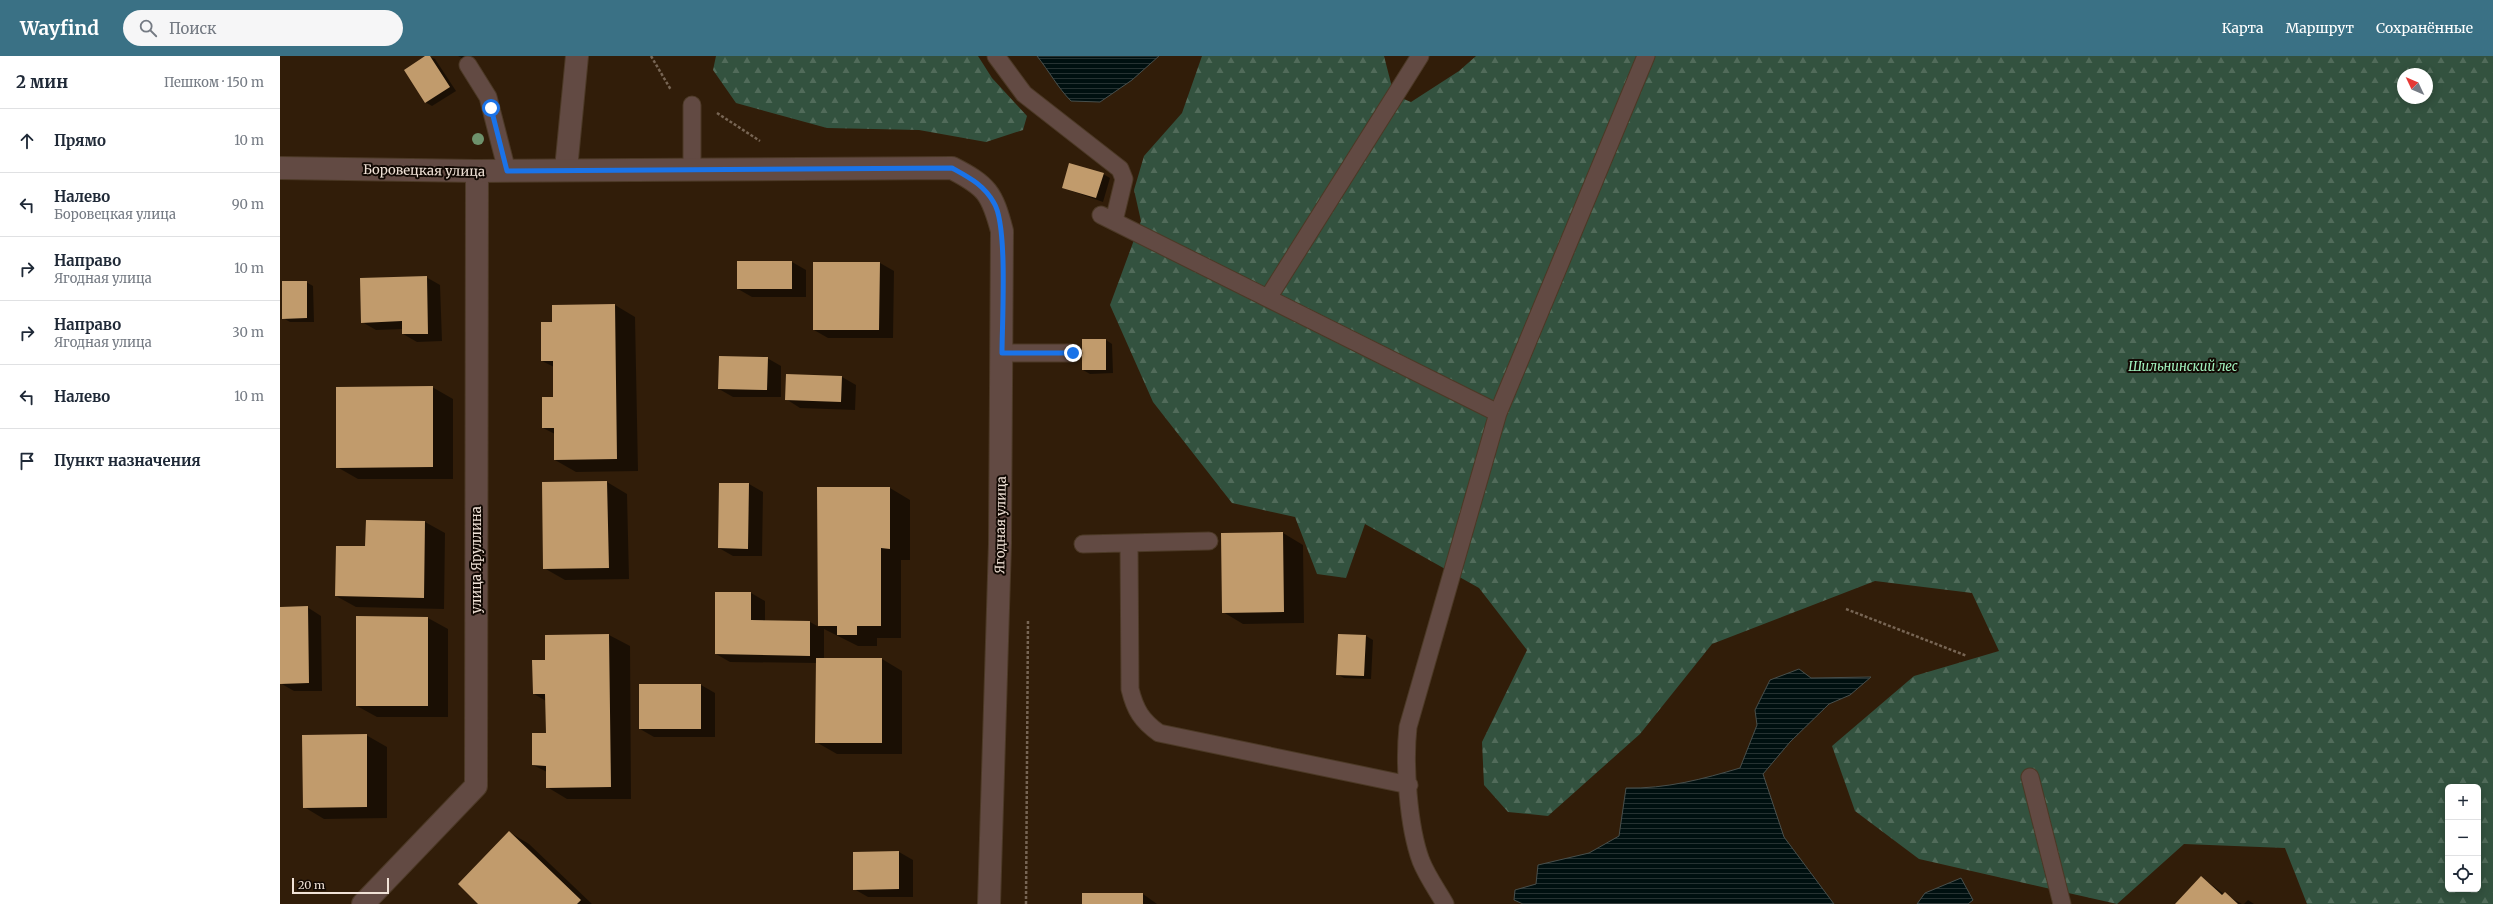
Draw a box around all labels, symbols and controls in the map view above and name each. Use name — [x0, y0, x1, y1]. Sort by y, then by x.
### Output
search box — [123, 10, 403, 46]
text: Wayfind — [20, 16, 99, 40]
icon: search — [137, 17, 159, 39]
text: Поиск — [169, 19, 217, 38]
text: Карта — [2222, 19, 2263, 37]
text: Маршрут — [2285, 19, 2354, 37]
text: Сохранённые — [2376, 19, 2473, 37]
north arrow — [2397, 68, 2433, 104]
text: 2 мин — [16, 71, 68, 93]
text: Пешком · 150 m — [164, 74, 264, 91]
route start — [482, 99, 500, 117]
icon: ahead — [16, 130, 38, 152]
text: Прямо — [54, 131, 106, 150]
text: 10 m — [234, 132, 264, 149]
street label: Боровецкая улица — [363, 161, 485, 180]
text: Налево — [54, 187, 110, 206]
icon: left — [16, 194, 38, 216]
text: 90 m — [232, 196, 264, 213]
text: Боровецкая улица — [54, 206, 176, 223]
text: Направо — [54, 251, 121, 270]
icon: right — [16, 258, 38, 280]
text: 10 m — [234, 260, 264, 277]
text: Ягодная улица — [54, 270, 152, 287]
text: Направо — [54, 315, 121, 334]
icon: right — [16, 322, 38, 344]
text: 30 m — [232, 324, 264, 341]
text: Ягодная улица — [54, 334, 152, 351]
route end — [1064, 344, 1082, 362]
park label: Шильнинский лес — [2128, 358, 2238, 375]
icon: left — [16, 386, 38, 408]
text: Налево — [54, 387, 110, 406]
text: 10 m — [234, 388, 264, 405]
icon: arrive — [16, 450, 38, 472]
text: Пункт назначения — [54, 451, 201, 470]
street label: Ягодная улица — [991, 476, 1010, 574]
street label: улица Яруллина — [468, 506, 485, 614]
map controls — [2445, 784, 2481, 892]
button: + — [2445, 784, 2481, 820]
button: − — [2445, 820, 2481, 856]
button: locate — [2445, 856, 2481, 892]
scale bar — [292, 876, 389, 895]
text: 20 m — [298, 878, 325, 892]

